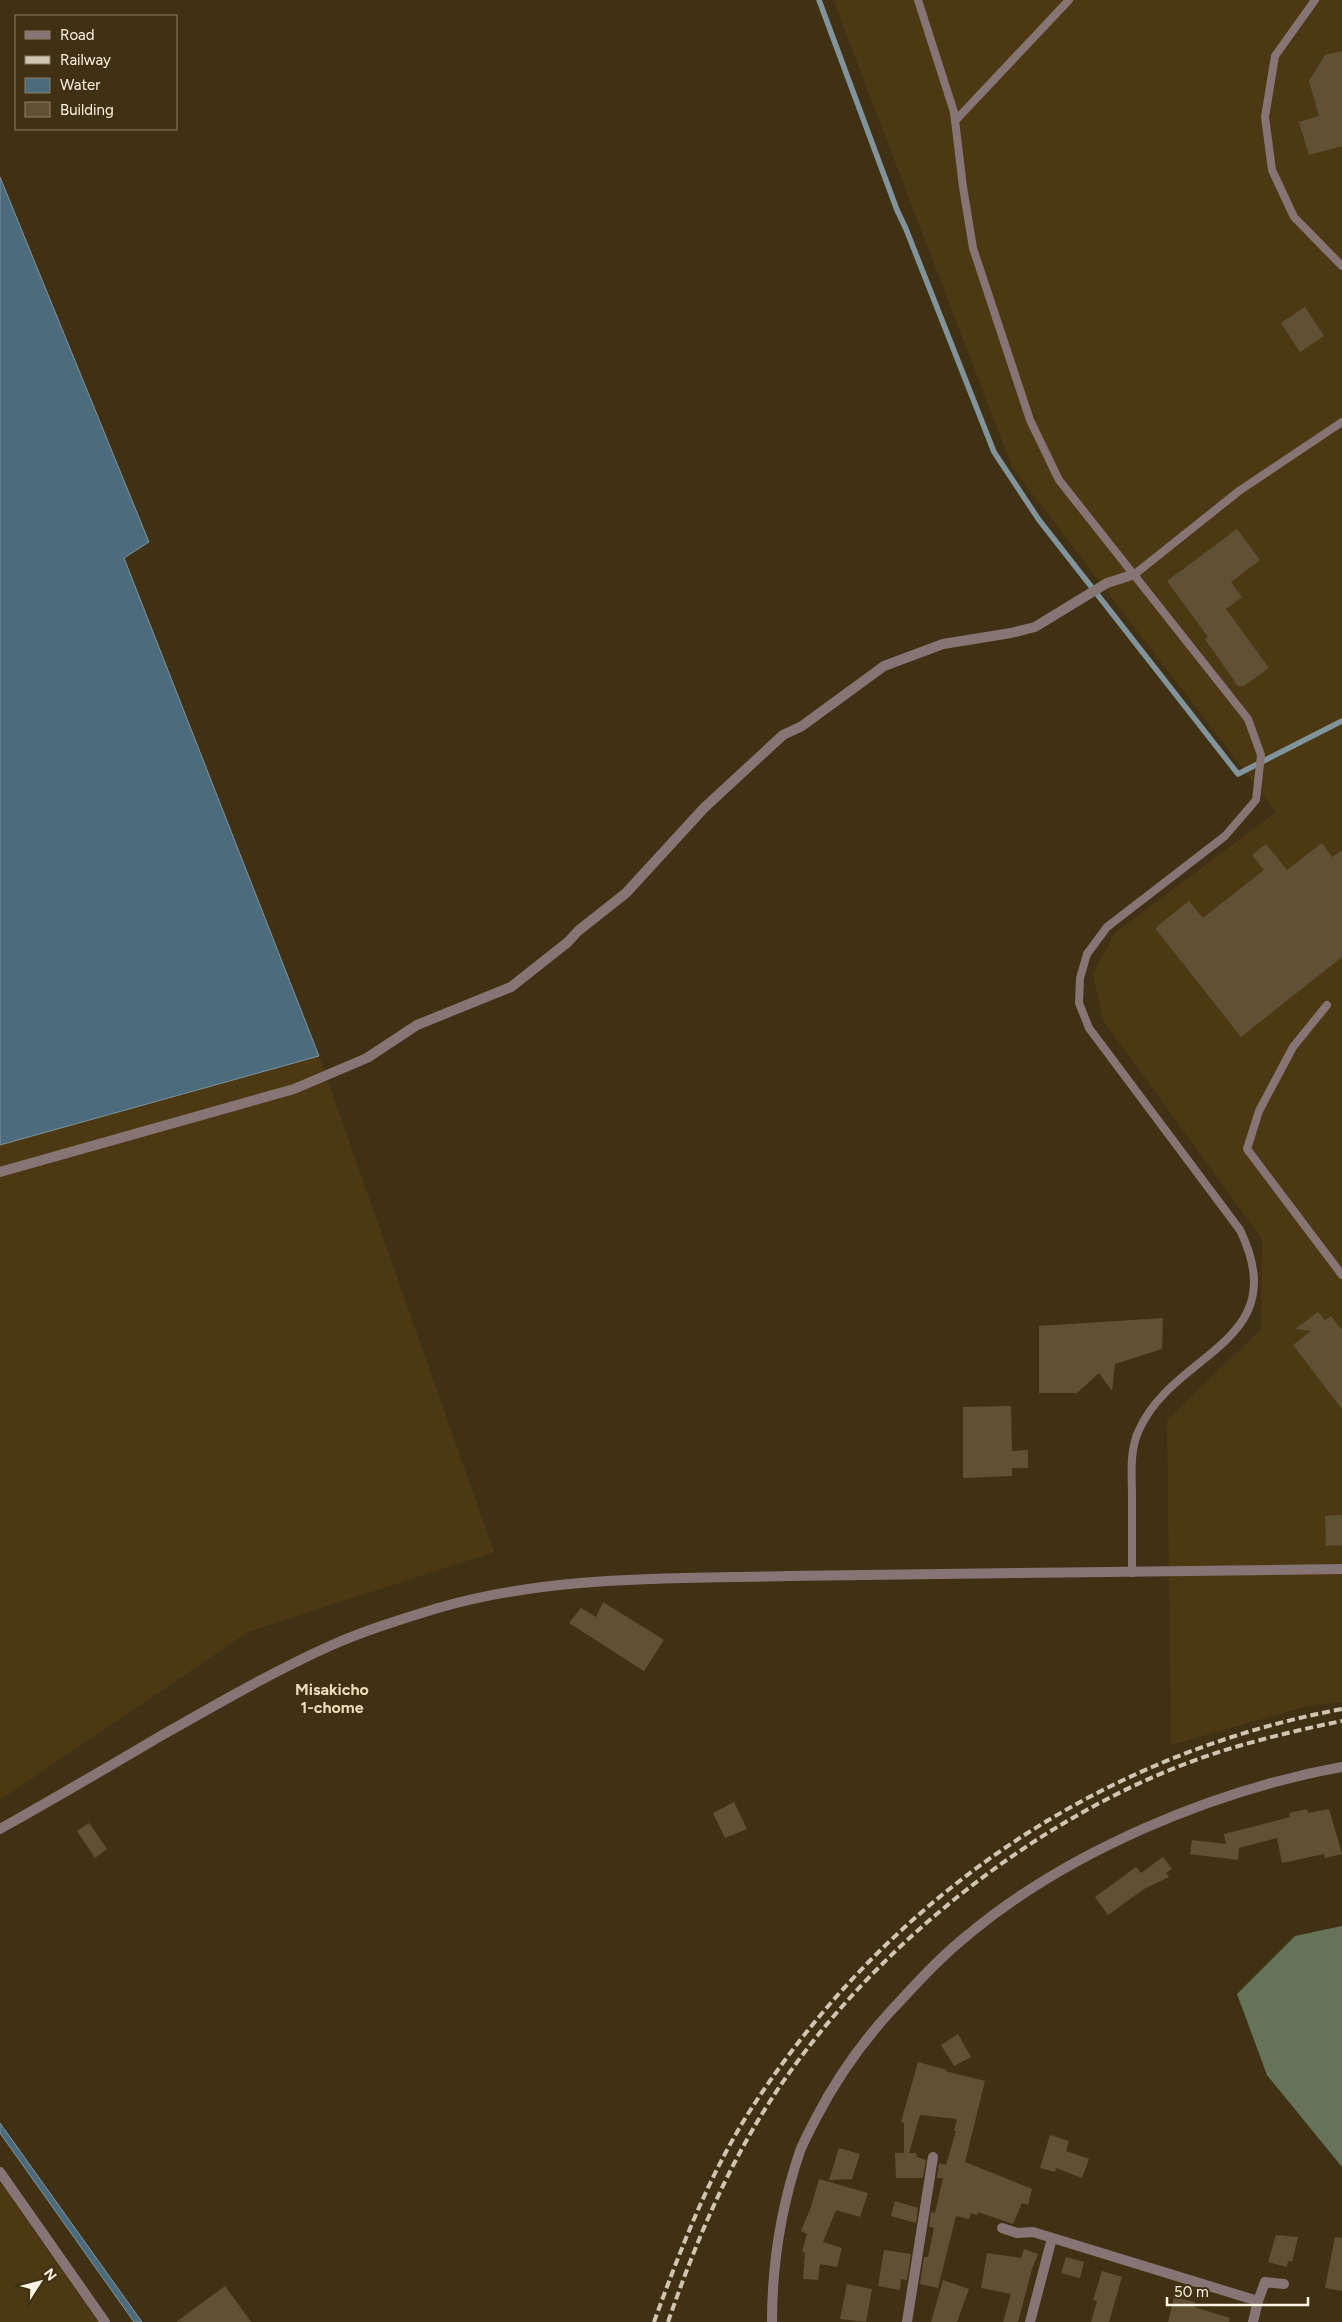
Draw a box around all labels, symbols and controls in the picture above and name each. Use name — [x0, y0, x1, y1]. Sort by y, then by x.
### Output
legend — [15, 15, 178, 130]
text: Road — [60, 26, 95, 44]
text: Railway — [60, 51, 111, 69]
text: Water — [60, 76, 100, 94]
text: Building — [60, 101, 114, 119]
district label: Misakicho 1-chome — [295, 1680, 369, 1717]
north arrow — [15, 2257, 65, 2307]
text: N — [40, 2265, 60, 2284]
scale bar — [1167, 2274, 1308, 2306]
text: 50 m — [1174, 2283, 1209, 2301]

